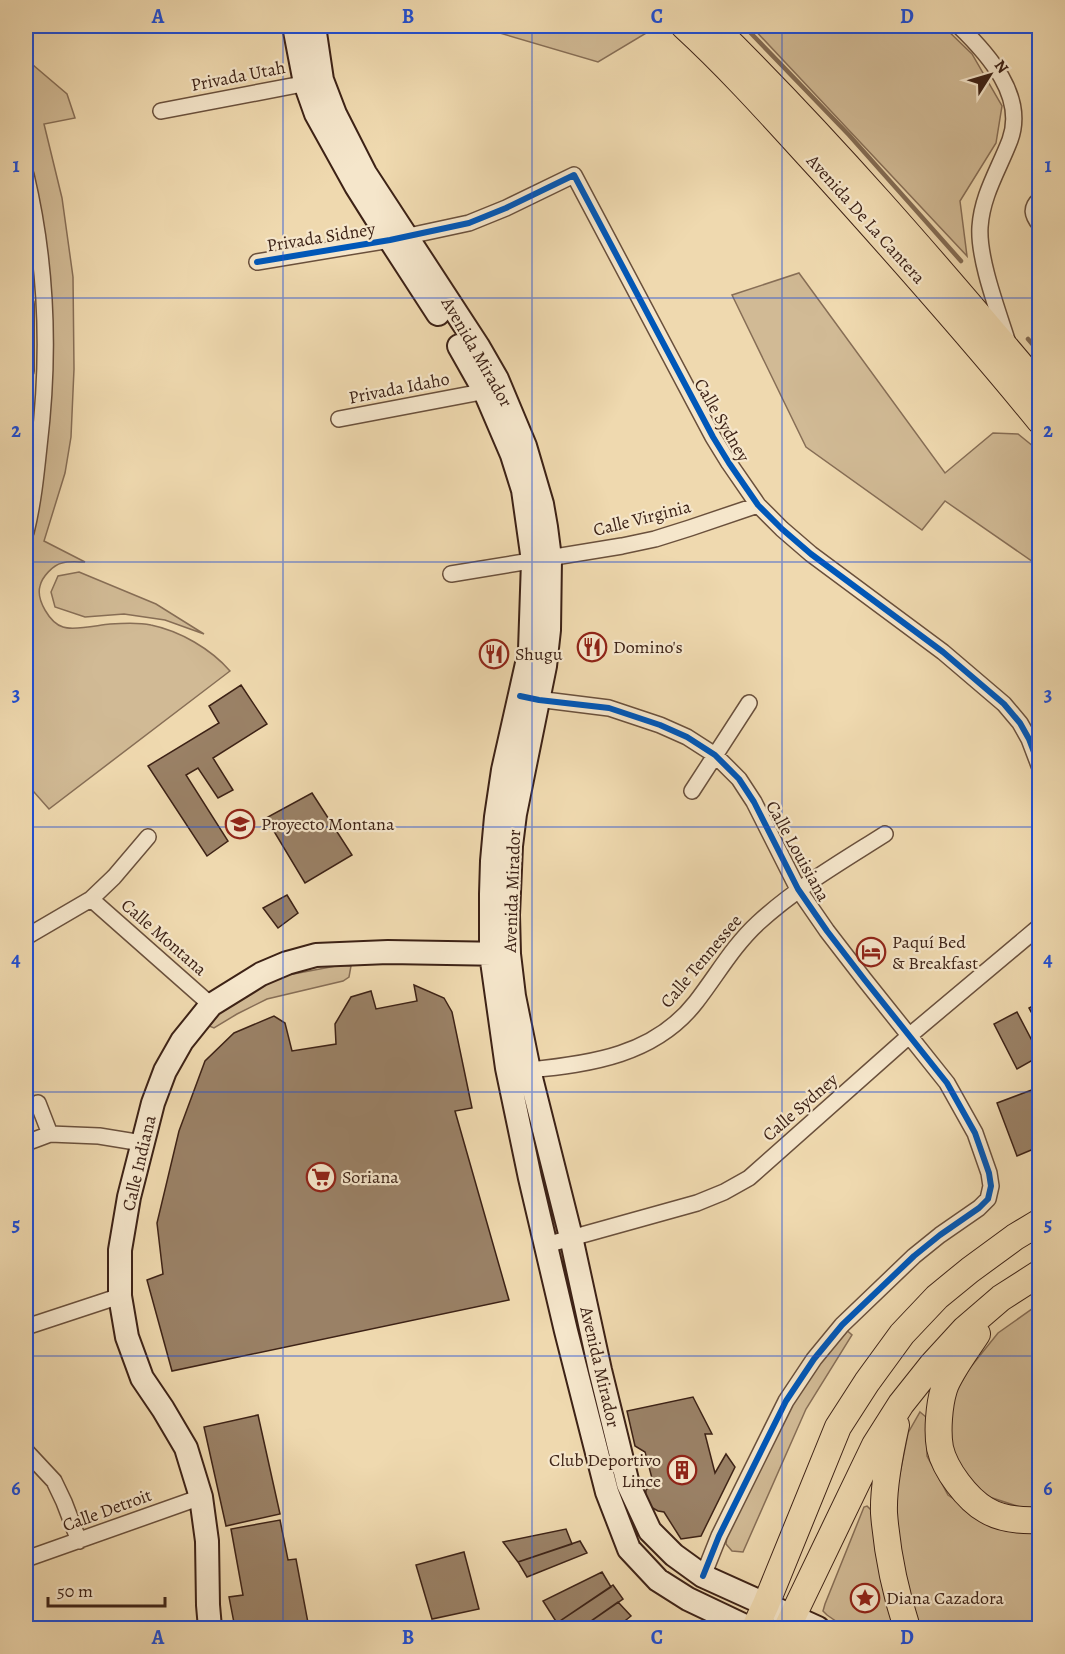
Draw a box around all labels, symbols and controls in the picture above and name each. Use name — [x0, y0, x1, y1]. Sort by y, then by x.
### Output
text: A — [151, 3, 165, 30]
text: B — [402, 3, 414, 30]
text: C — [651, 3, 663, 30]
text: D — [900, 3, 914, 30]
north arrow — [960, 45, 1020, 105]
street label: Privada Utah — [189, 55, 288, 97]
text: N — [989, 55, 1014, 78]
street label: Avenida De La Cantera — [801, 148, 931, 289]
text: 1 — [12, 152, 20, 179]
text: 1 — [1044, 152, 1052, 179]
street label: Privada Sidney — [265, 216, 378, 257]
street label: Avenida Mirador — [435, 292, 518, 411]
street label: Privada Idaho — [347, 366, 451, 410]
street label: Calle Sydney — [688, 374, 756, 467]
text: 2 — [11, 417, 21, 444]
text: 2 — [1043, 417, 1053, 444]
street label: Calle Virginia — [591, 494, 694, 542]
restaurant icon: Domino's — [576, 631, 608, 663]
place label: Domino's — [613, 635, 683, 659]
restaurant icon: Shugu — [478, 638, 510, 670]
place label: Shugu — [515, 642, 563, 666]
text: 3 — [12, 681, 20, 708]
text: 3 — [1044, 681, 1052, 708]
street label: Calle Louisiana — [760, 796, 836, 906]
school or university icon: Proyecto Montana — [224, 808, 256, 840]
place label: Proyecto Montana — [261, 812, 395, 836]
street label: Avenida Mirador — [498, 829, 526, 954]
street label: Calle Montana — [116, 893, 212, 981]
street label: Calle Tennessee — [655, 909, 747, 1013]
place label: Paquí Bed & Breakfast — [892, 930, 978, 975]
hotel icon: Paquí Bed & Breakfast — [855, 936, 887, 968]
text: 4 — [11, 946, 21, 973]
text: 4 — [1043, 946, 1053, 973]
street label: Calle Sydney — [757, 1067, 844, 1146]
street label: Calle Indiana — [116, 1112, 162, 1213]
supermarket icon: Soriana — [305, 1161, 337, 1193]
place label: Soriana — [342, 1165, 399, 1189]
text: 5 — [12, 1211, 20, 1238]
text: 5 — [1044, 1211, 1052, 1238]
street label: Avenida Mirador — [574, 1303, 626, 1430]
place label: Club Deportivo Lince — [549, 1448, 661, 1493]
building icon: Club Deportivo Lince — [666, 1454, 698, 1486]
text: 6 — [11, 1475, 21, 1502]
text: 6 — [1043, 1475, 1053, 1502]
street label: Calle Detroit — [59, 1483, 155, 1537]
scale bar — [48, 1570, 165, 1608]
text: 50 m — [57, 1579, 93, 1603]
place icon: Diana Cazadora — [849, 1582, 881, 1614]
place label: Diana Cazadora — [886, 1586, 1005, 1610]
text: A — [151, 1624, 165, 1651]
text: B — [402, 1624, 414, 1651]
text: C — [651, 1624, 663, 1651]
text: D — [900, 1624, 914, 1651]

